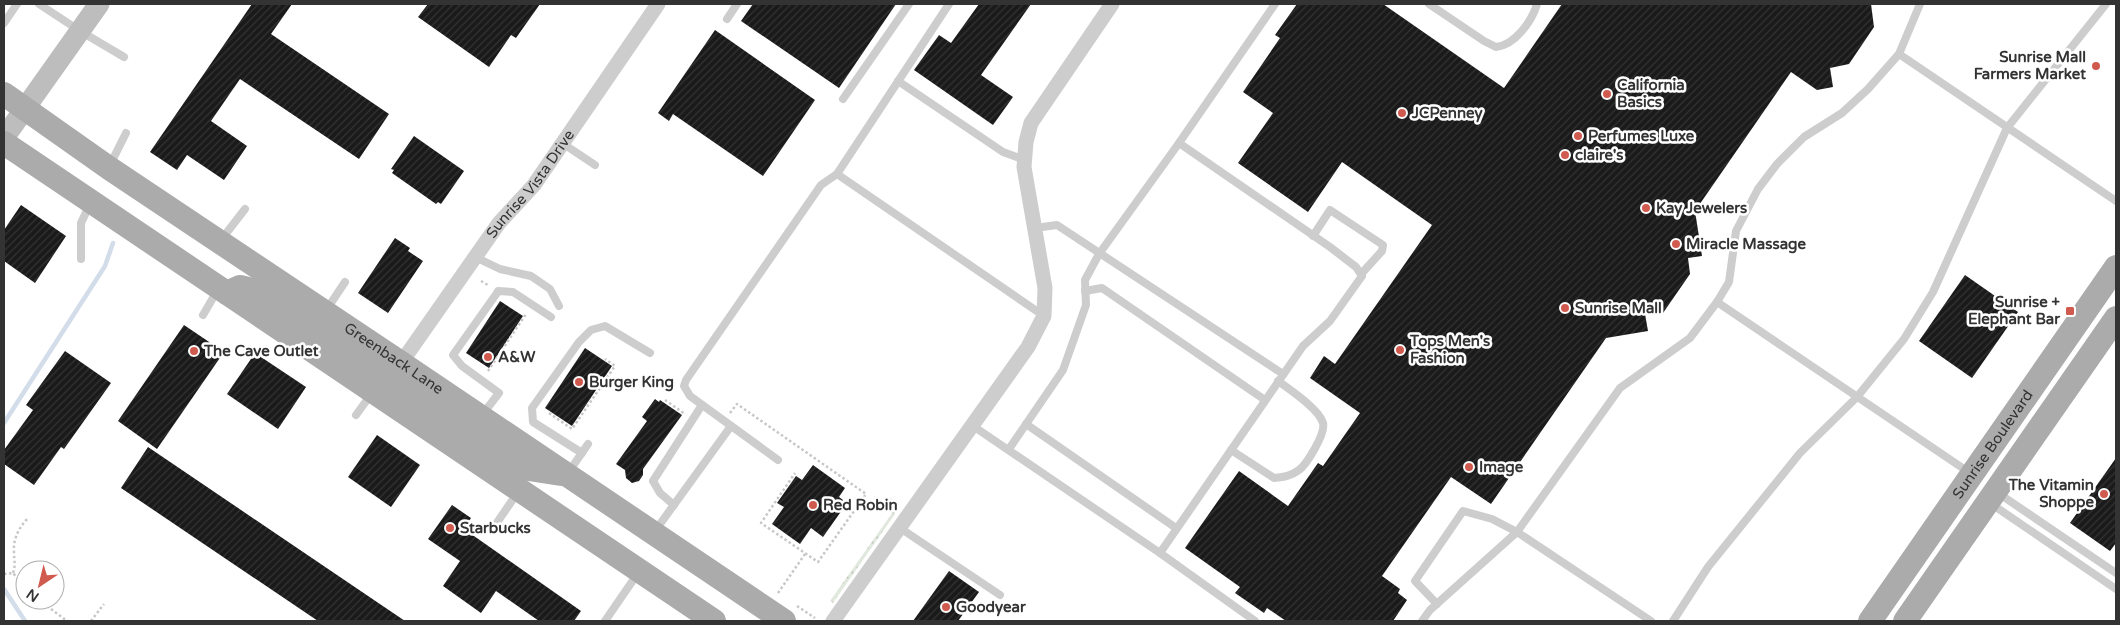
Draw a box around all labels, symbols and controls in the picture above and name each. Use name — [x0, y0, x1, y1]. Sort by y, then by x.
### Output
place label: Sunrise Mall Farmers Market — [1974, 48, 2086, 83]
marker: Sunrise Mall Farmers Market — [2090, 60, 2102, 72]
place label: California Basics — [1617, 76, 1685, 111]
marker: California Basics — [1601, 88, 1613, 100]
place label: JCPenney — [1411, 104, 1483, 123]
marker: JCPenney — [1396, 107, 1408, 119]
street label: Sunrise Vista Drive — [482, 126, 578, 241]
place label: Perfumes Luxe — [1588, 127, 1695, 145]
marker: Perfumes Luxe — [1572, 130, 1584, 142]
place label: claire's — [1575, 146, 1623, 164]
marker: claire's — [1559, 149, 1571, 161]
place label: Kay Jewelers — [1656, 199, 1747, 218]
marker: Kay Jewelers — [1640, 202, 1652, 214]
place label: Miracle Massage — [1686, 235, 1807, 254]
marker: Miracle Massage — [1670, 238, 1682, 250]
place label: Sunrise + Elephant Bar — [1968, 293, 2061, 329]
place label: Sunrise Mall — [1575, 299, 1662, 317]
marker: Sunrise Mall — [1559, 302, 1571, 314]
marker: Sunrise + Elephant Bar — [2064, 305, 2076, 317]
street label: Greenback Lane — [341, 319, 447, 398]
place label: Tops Men's Fashion — [1409, 332, 1490, 367]
place label: The Cave Outlet — [203, 342, 319, 360]
marker: Tops Men's Fashion — [1394, 344, 1406, 356]
marker: The Cave Outlet — [188, 345, 200, 357]
place label: A&W — [498, 348, 536, 366]
marker: A&W — [482, 351, 494, 363]
place label: Burger King — [589, 373, 674, 392]
marker: Burger King — [573, 376, 585, 388]
street label: Sunrise Boulevard — [1949, 387, 2037, 502]
place label: Image — [1479, 458, 1524, 477]
marker: Image — [1463, 461, 1475, 473]
place label: The Vitamin Shoppe — [2008, 476, 2095, 512]
marker: The Vitamin Shoppe — [2098, 488, 2110, 500]
place label: Red Robin — [823, 496, 898, 514]
marker: Red Robin — [807, 499, 819, 511]
place label: Starbucks — [460, 519, 531, 537]
marker: Starbucks — [444, 522, 456, 534]
north arrow — [15, 560, 65, 610]
text: N — [23, 585, 42, 605]
place label: Goodyear — [956, 598, 1026, 617]
marker: Goodyear — [940, 601, 952, 613]

